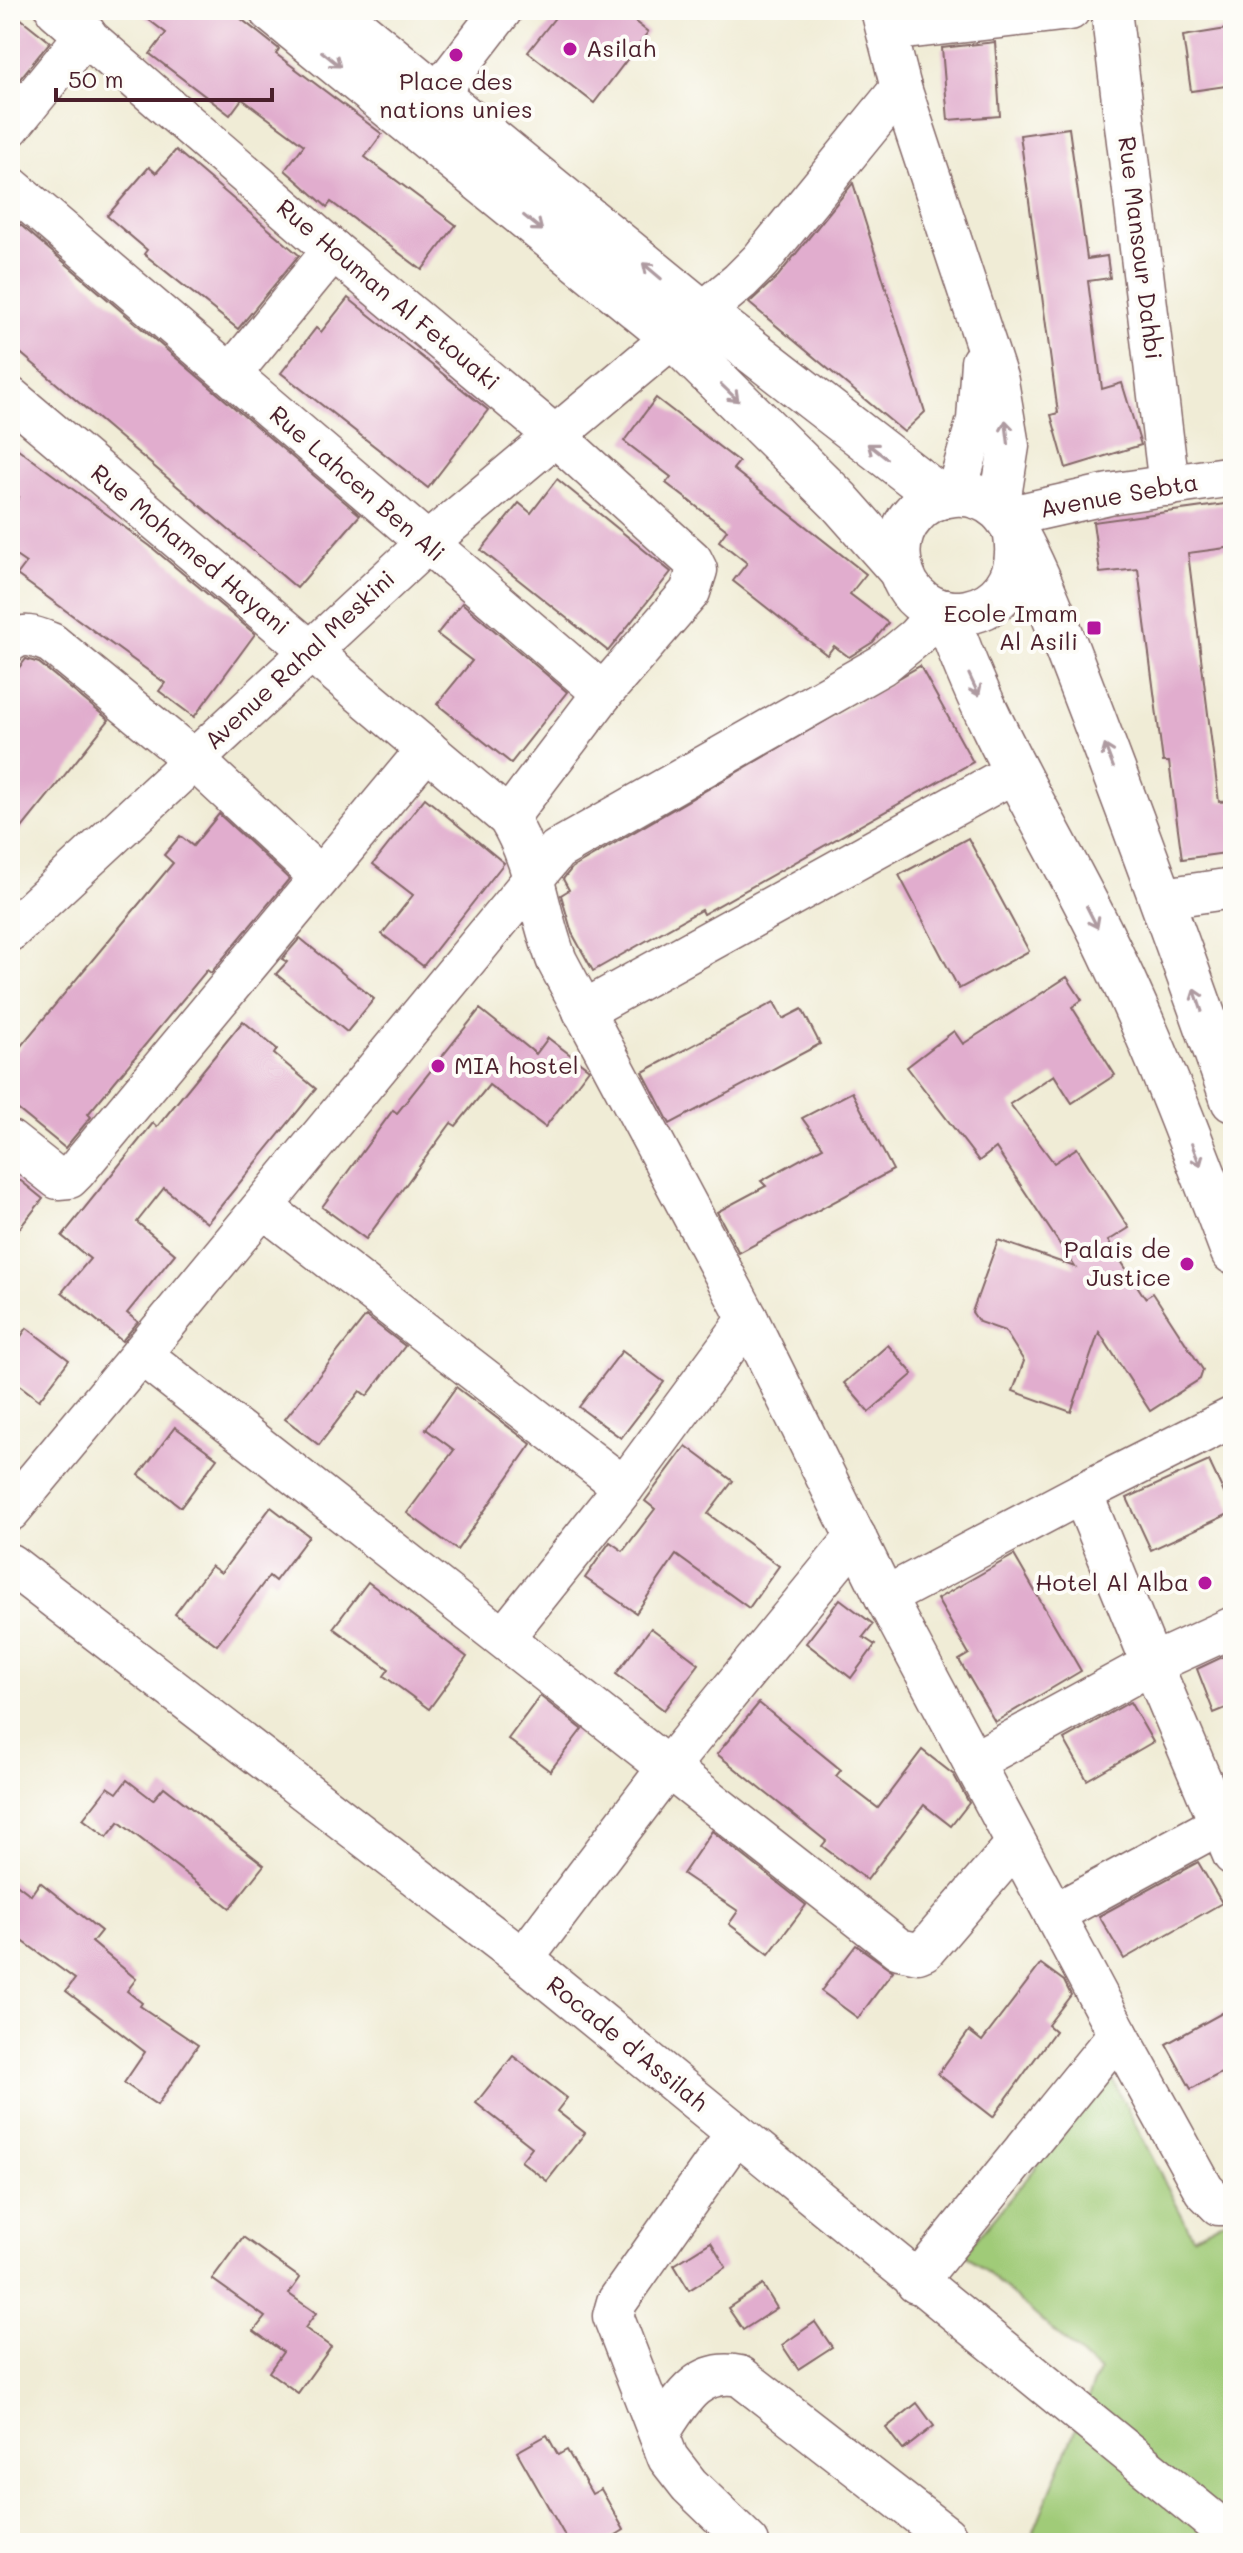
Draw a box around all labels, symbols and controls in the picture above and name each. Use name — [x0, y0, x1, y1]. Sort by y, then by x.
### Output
place label: Asilah — [586, 32, 656, 63]
marker: Asilah — [561, 40, 579, 58]
marker: Place des nations unies — [447, 46, 465, 64]
one-way arrow — [320, 50, 341, 68]
scale bar — [56, 52, 272, 102]
text: 50 m — [68, 63, 124, 94]
place label: Place des nations unies — [379, 65, 533, 124]
street label: Rue Mansour Dahbi — [1112, 134, 1171, 361]
street label: Rue Houman Al Fetouaki — [271, 191, 507, 396]
one-way arrow — [522, 214, 543, 232]
one-way arrow — [642, 262, 663, 280]
one-way arrow — [720, 383, 740, 402]
street label: Rue Lahcen Ben Ali — [264, 398, 452, 568]
one-way arrow — [1000, 419, 1015, 446]
one-way arrow — [867, 442, 888, 459]
street label: Rue Mohamed Hayani — [85, 457, 297, 641]
street label: Avenue Sebta — [1037, 465, 1200, 524]
street label: Avenue Rahal Meskini — [197, 562, 401, 755]
place label: Ecole Imam Al Asili — [944, 597, 1078, 656]
marker: Ecole Imam Al Asili — [1085, 619, 1103, 637]
one-way arrow — [968, 672, 983, 697]
one-way arrow — [1101, 744, 1115, 769]
one-way arrow — [1085, 904, 1101, 928]
one-way arrow — [1190, 988, 1205, 1013]
place label: MIA hostel — [454, 1049, 579, 1080]
marker: MIA hostel — [429, 1057, 447, 1075]
one-way arrow — [1190, 1142, 1205, 1167]
place label: Palais de Justice — [1064, 1233, 1171, 1292]
marker: Palais de Justice — [1178, 1255, 1196, 1273]
place label: Hotel Al Alba — [1035, 1566, 1189, 1597]
marker: Hotel Al Alba — [1196, 1574, 1214, 1592]
street label: Rocade d'Assilah — [541, 1968, 715, 2117]

